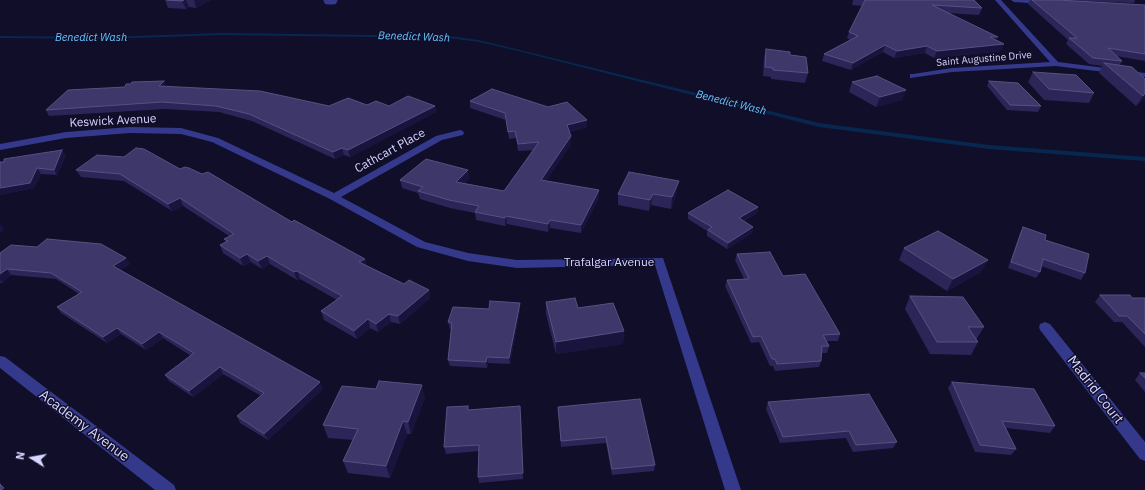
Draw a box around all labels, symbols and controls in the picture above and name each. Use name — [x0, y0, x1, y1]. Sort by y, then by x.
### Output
water label: Benedict Wash — [378, 29, 450, 45]
water label: Benedict Wash — [55, 31, 127, 45]
street label: Saint Augustine Drive — [936, 49, 1032, 69]
water label: Benedict Wash — [694, 88, 768, 118]
street label: Keswick Avenue — [69, 112, 157, 130]
street label: Cathcart Place — [352, 126, 428, 176]
street label: Trafalgar Avenue — [564, 256, 654, 270]
street label: Madrid Court — [1063, 353, 1127, 427]
street label: Academy Avenue — [36, 387, 132, 465]
north arrow — [12, 438, 52, 478]
text: N — [13, 450, 28, 461]

